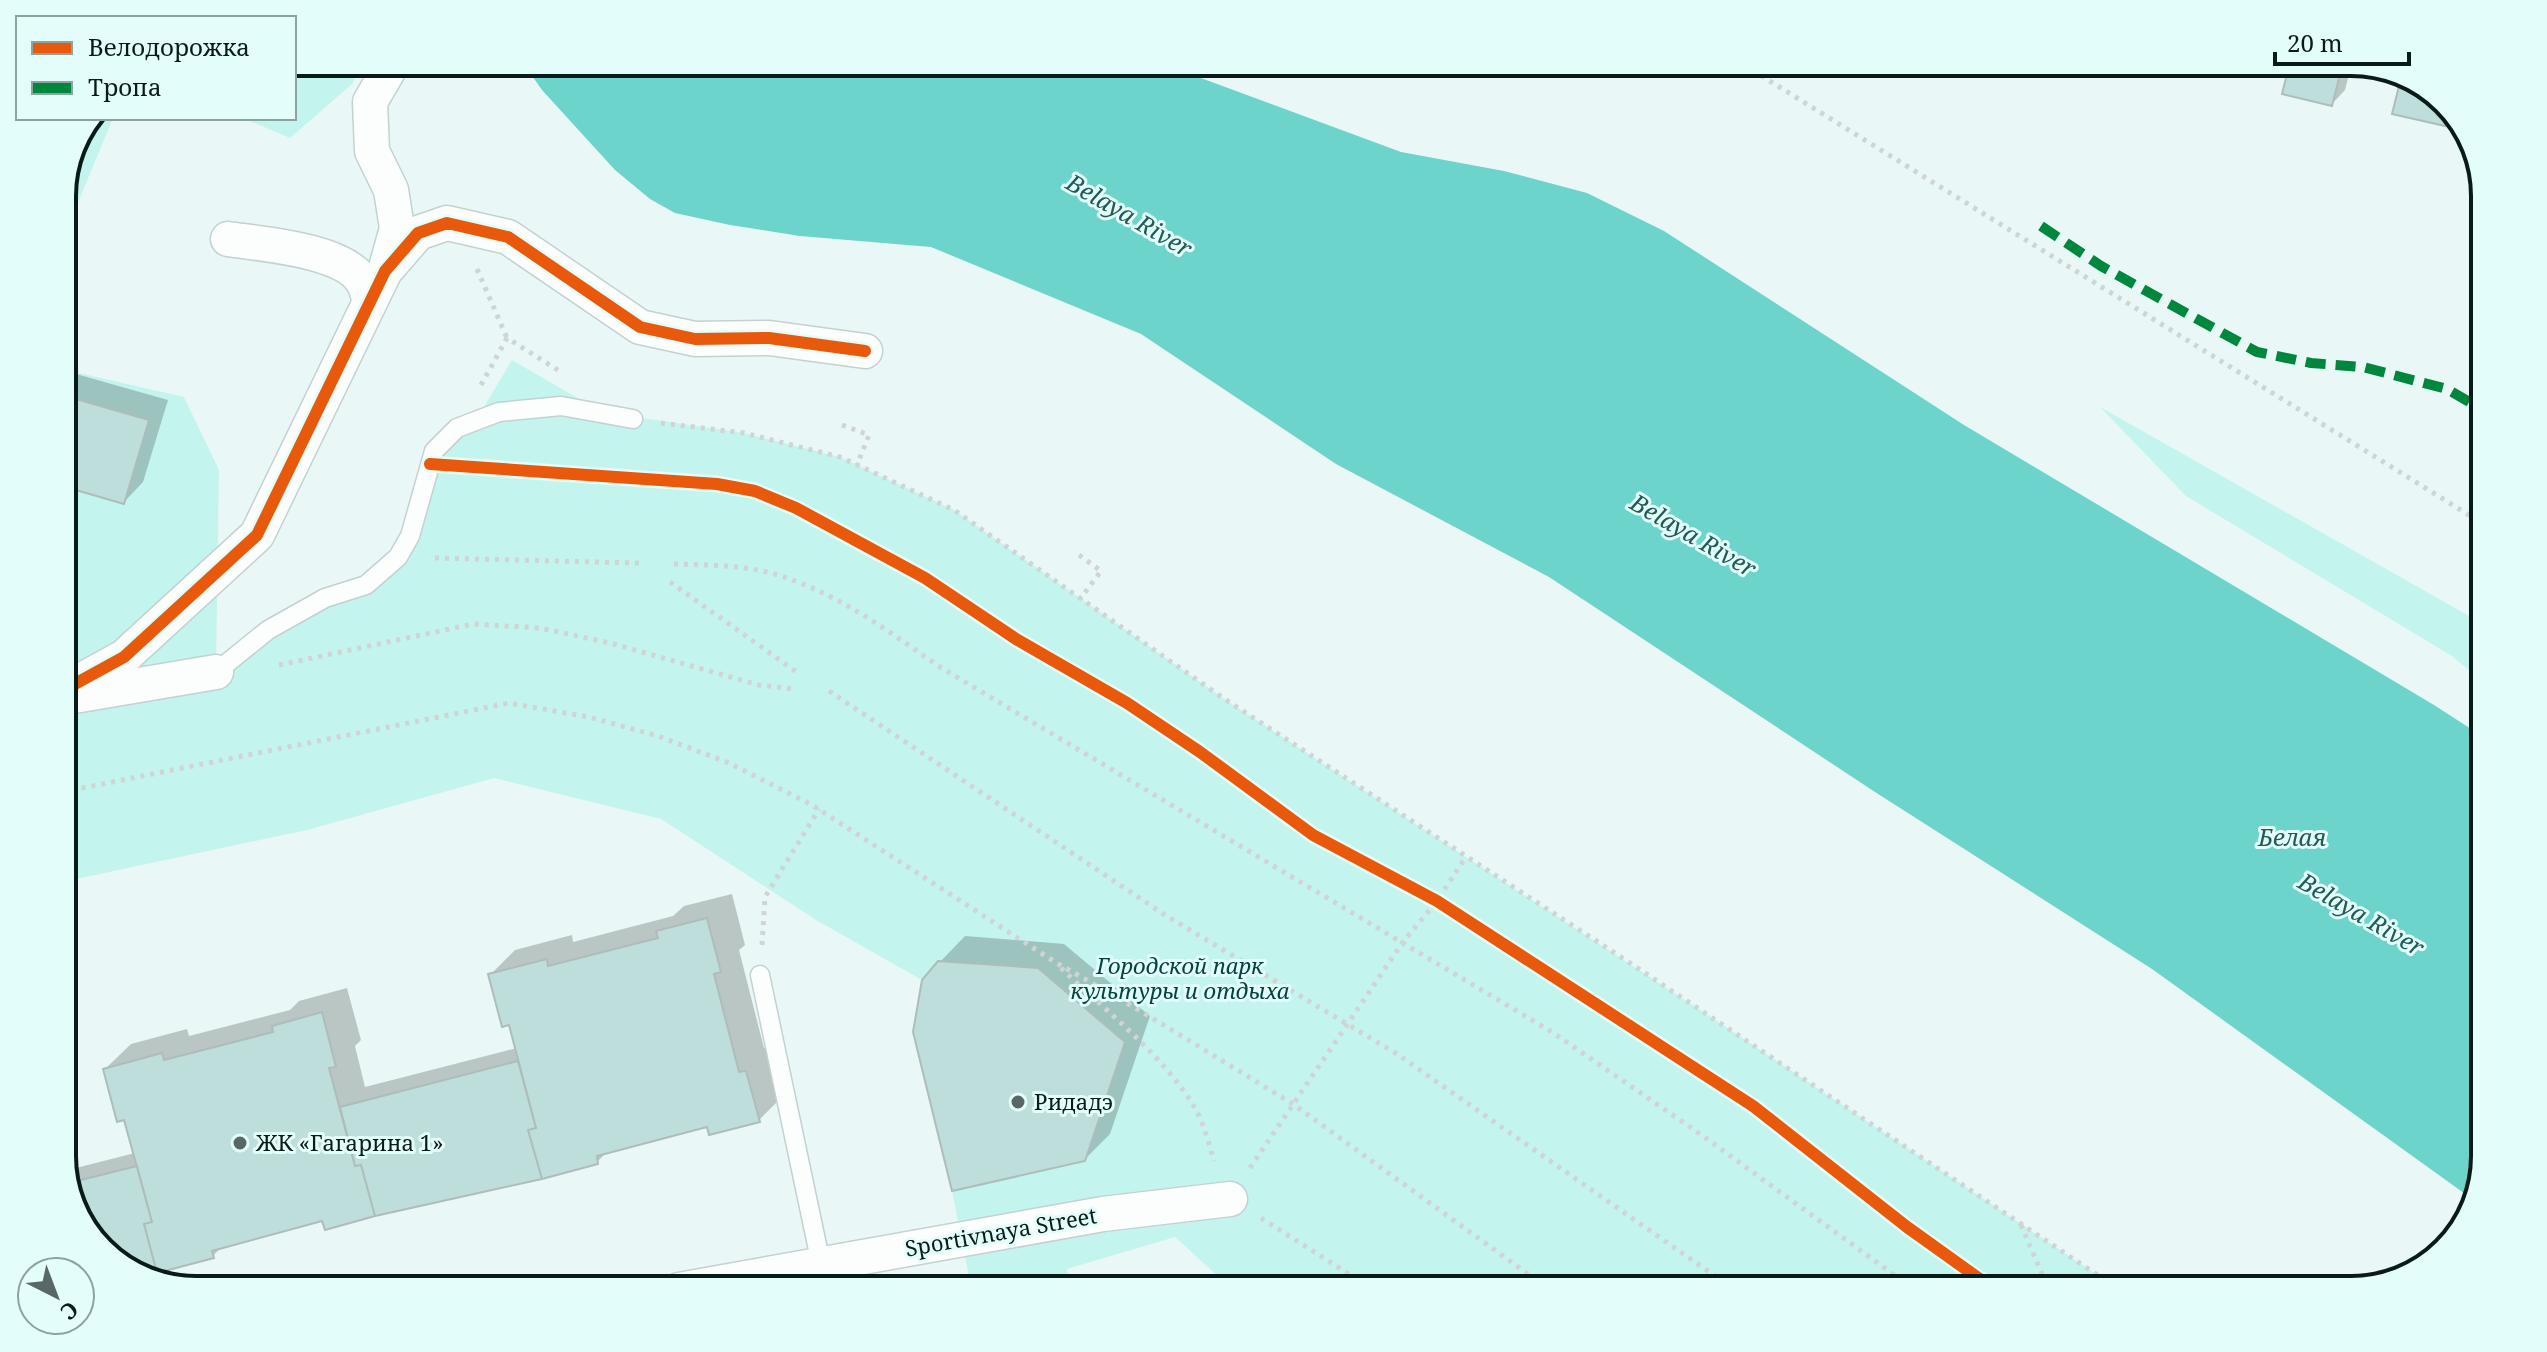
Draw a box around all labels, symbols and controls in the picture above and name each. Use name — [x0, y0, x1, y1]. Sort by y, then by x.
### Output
legend — [16, 16, 296, 120]
scale bar — [2275, 16, 2409, 66]
text: 20 m — [2287, 26, 2343, 59]
text: Велодорожка — [88, 30, 250, 63]
text: Тропа — [88, 70, 162, 103]
water label: Belaya River — [1060, 165, 1199, 264]
water label: Belaya River — [1624, 485, 1763, 584]
water label: Белая — [2257, 820, 2326, 853]
water label: Belaya River — [2292, 864, 2431, 963]
park label: Городской парк культуры и отдыха — [1071, 950, 1290, 1005]
place label: Ридадэ — [1034, 1086, 1113, 1116]
marker: Ридадэ — [1009, 1093, 1027, 1111]
place label: ЖК «Гагарина 1» — [255, 1127, 443, 1157]
marker: ЖК «Гагарина 1» — [231, 1134, 249, 1152]
street label: Sportivnaya Street — [903, 1199, 1099, 1263]
north arrow — [16, 1256, 96, 1336]
text: С — [55, 1296, 85, 1328]

